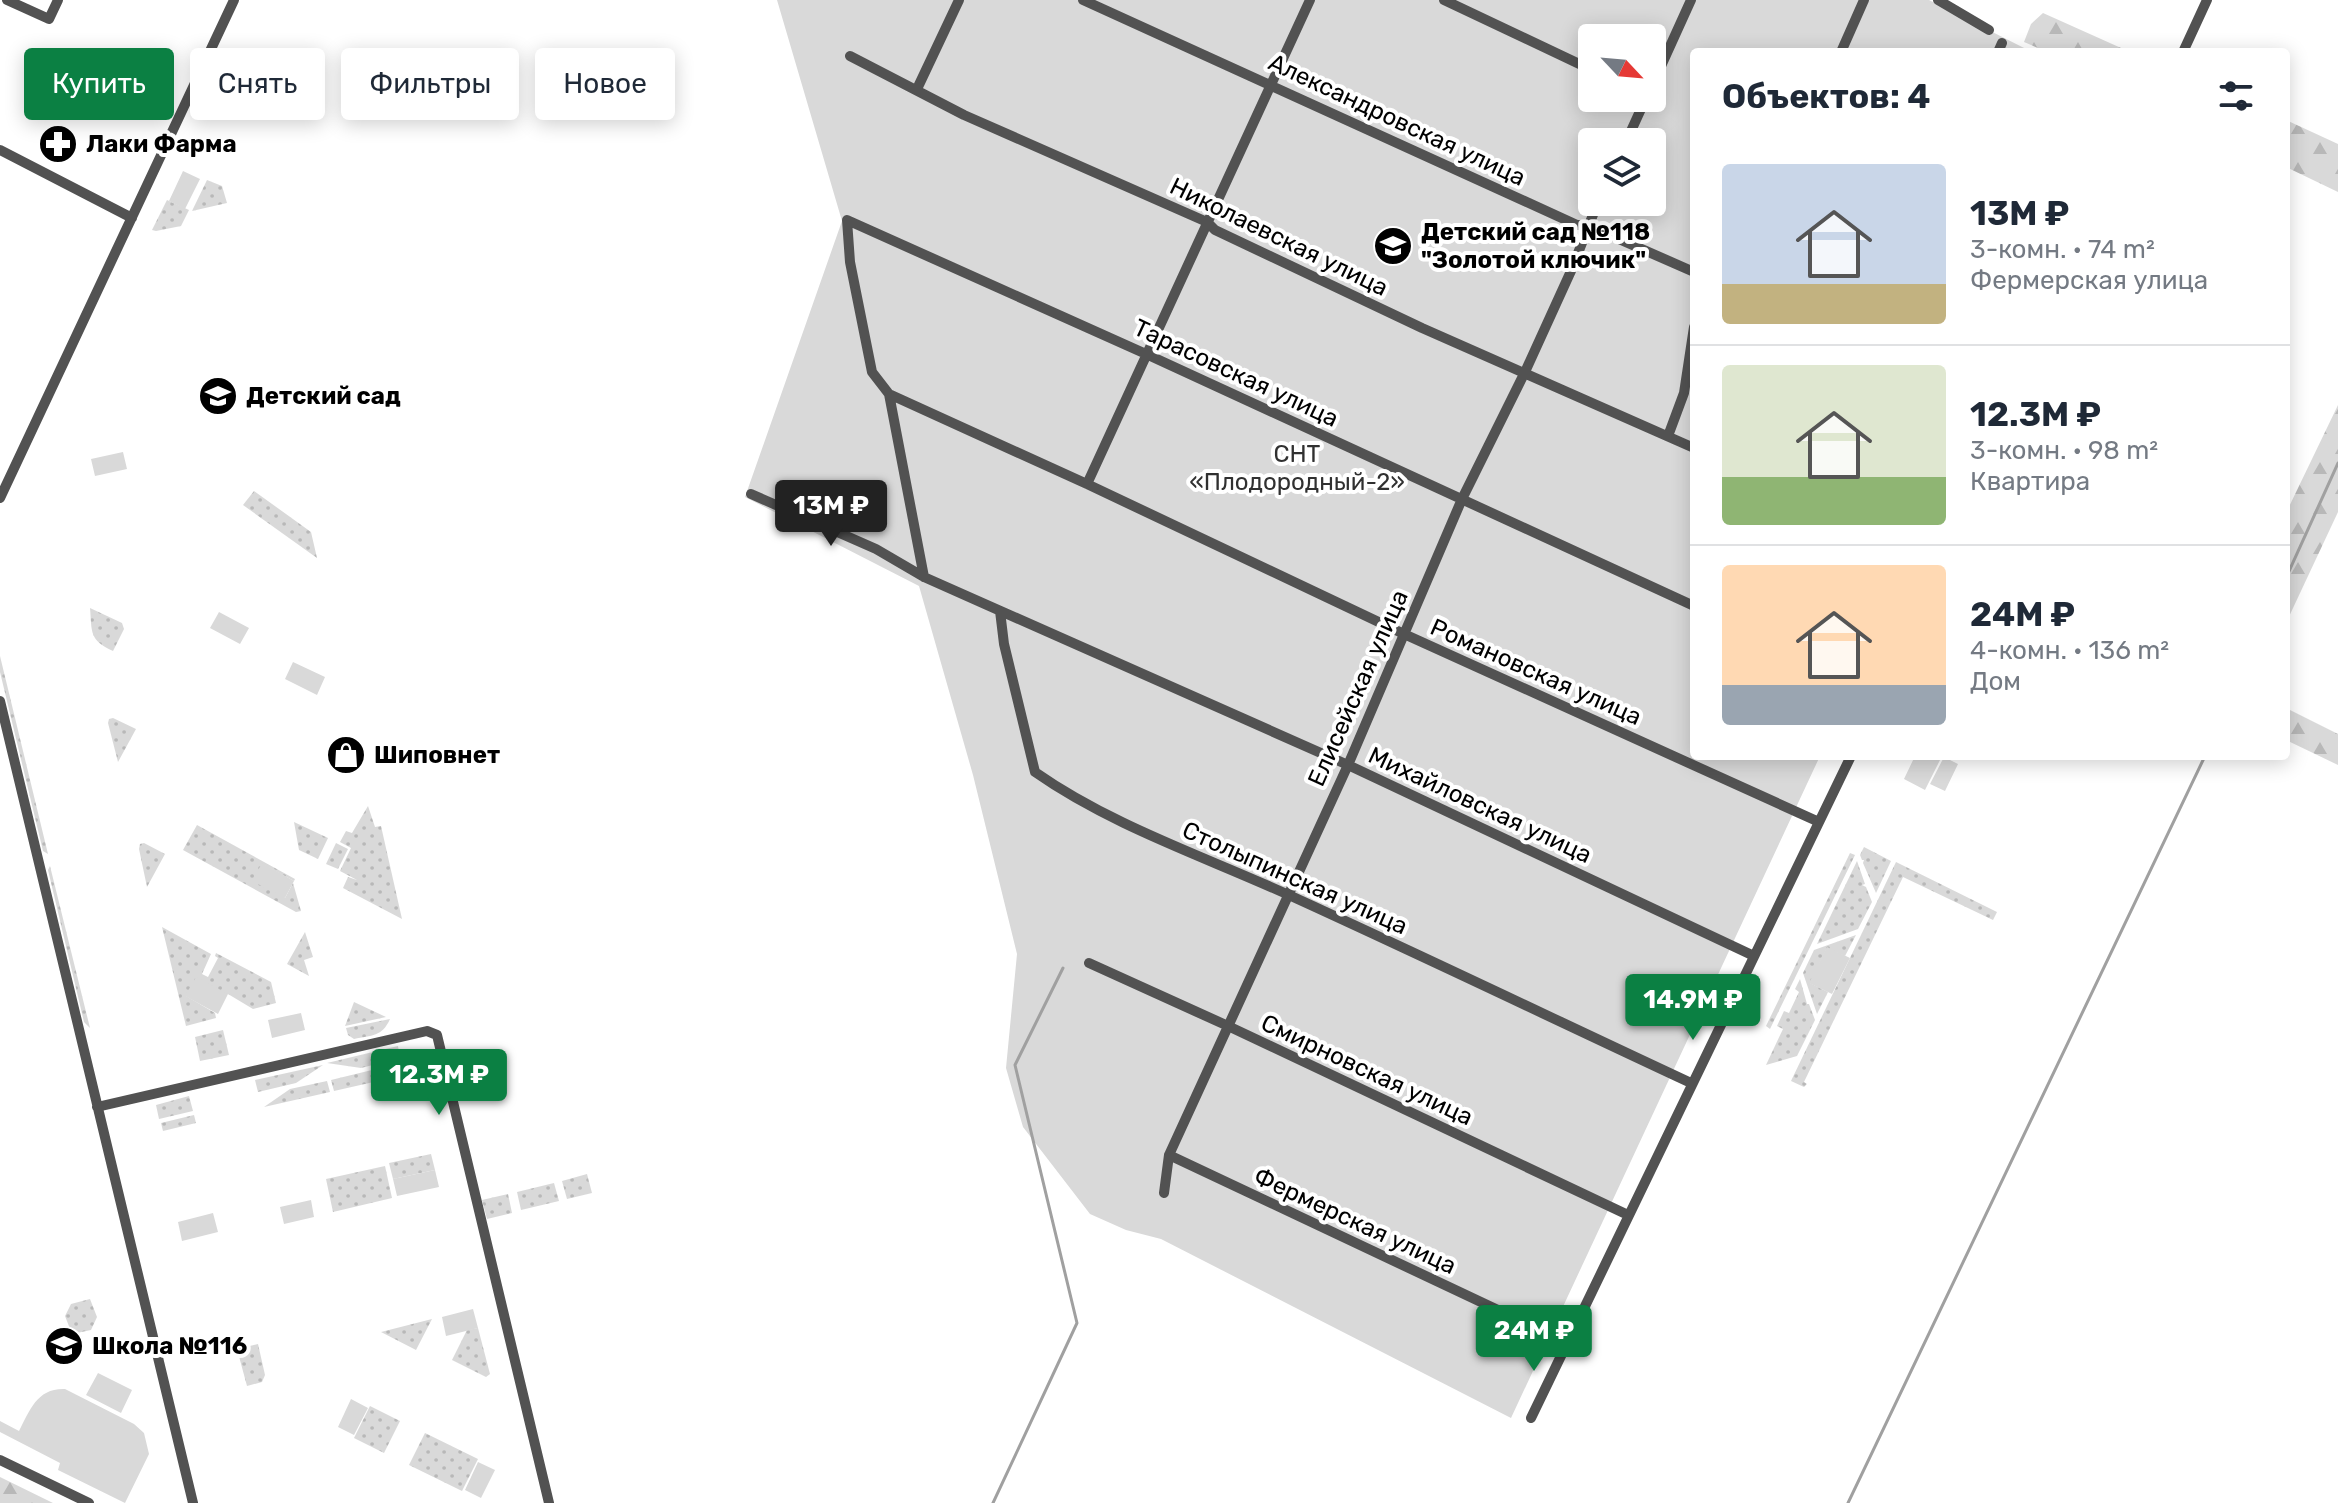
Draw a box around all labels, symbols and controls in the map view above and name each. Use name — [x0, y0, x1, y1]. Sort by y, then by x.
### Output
north arrow — [1578, 24, 1666, 112]
map controls — [1578, 24, 1666, 216]
chip: Купить — [24, 48, 174, 120]
chip: Снять — [190, 48, 325, 120]
chip: Фильтры — [341, 48, 519, 120]
chip: Новое — [535, 48, 675, 120]
street label: Александровская улица — [1264, 48, 1530, 192]
icon: filters — [2214, 74, 2258, 118]
text: Объектов: 4 — [1722, 76, 1930, 117]
pharmacy icon: Лаки Фарма — [37, 123, 79, 165]
button: layers — [1578, 128, 1666, 216]
place label: Лаки Фарма — [86, 130, 237, 158]
street label: Николаевская улица — [1165, 172, 1393, 302]
text: 13M ₽ — [1970, 193, 2069, 234]
icon: home — [1786, 196, 1882, 292]
place label: Детский сад №118 "Золотой ключик" — [1421, 218, 1650, 274]
school or university icon: Детский сад №118 "Золотой ключик" — [1372, 225, 1414, 267]
text: 3-комн. · 74 m² — [1970, 234, 2155, 265]
text: Фермерская улица — [1970, 265, 2208, 296]
street label: Тарасовская улица — [1129, 313, 1343, 433]
school or university icon: Детский сад — [197, 375, 239, 417]
place label: Детский сад — [246, 382, 401, 410]
text: 12.3M ₽ — [1970, 394, 2101, 435]
icon: home — [1786, 397, 1882, 493]
text: 3-комн. · 98 m² — [1970, 435, 2158, 466]
park label: СНТ «Плодородный-2» — [1189, 440, 1405, 496]
text: Квартира — [1970, 466, 2090, 497]
pin: 13M ₽ — [775, 480, 887, 548]
text: 13M ₽ — [793, 490, 869, 521]
street label: Елисейская улица — [1302, 586, 1414, 790]
text: 24M ₽ — [1970, 594, 2075, 635]
icon: home — [1786, 597, 1882, 693]
street label: Романовская улица — [1426, 613, 1646, 731]
text: 4-комн. · 136 m² — [1970, 635, 2169, 666]
text: Дом — [1970, 666, 2021, 697]
shop icon: Шиповнет — [325, 734, 367, 776]
place label: Шиповнет — [374, 741, 500, 769]
street label: Михайловская улица — [1364, 741, 1596, 869]
street label: Столыпинская улица — [1178, 816, 1412, 940]
pin: 14.9M ₽ — [1619, 974, 1767, 1042]
text: 14.9M ₽ — [1643, 984, 1743, 1015]
street label: Смирновская улица — [1257, 1009, 1477, 1131]
pin: 12.3M ₽ — [365, 1049, 513, 1117]
text: 12.3M ₽ — [389, 1059, 489, 1090]
street label: Фермерская улица — [1250, 1162, 1460, 1280]
pin: 24M ₽ — [1478, 1305, 1590, 1373]
text: 24M ₽ — [1494, 1315, 1574, 1346]
school or university icon: Школа №116 — [43, 1325, 85, 1367]
place label: Школа №116 — [92, 1332, 247, 1360]

